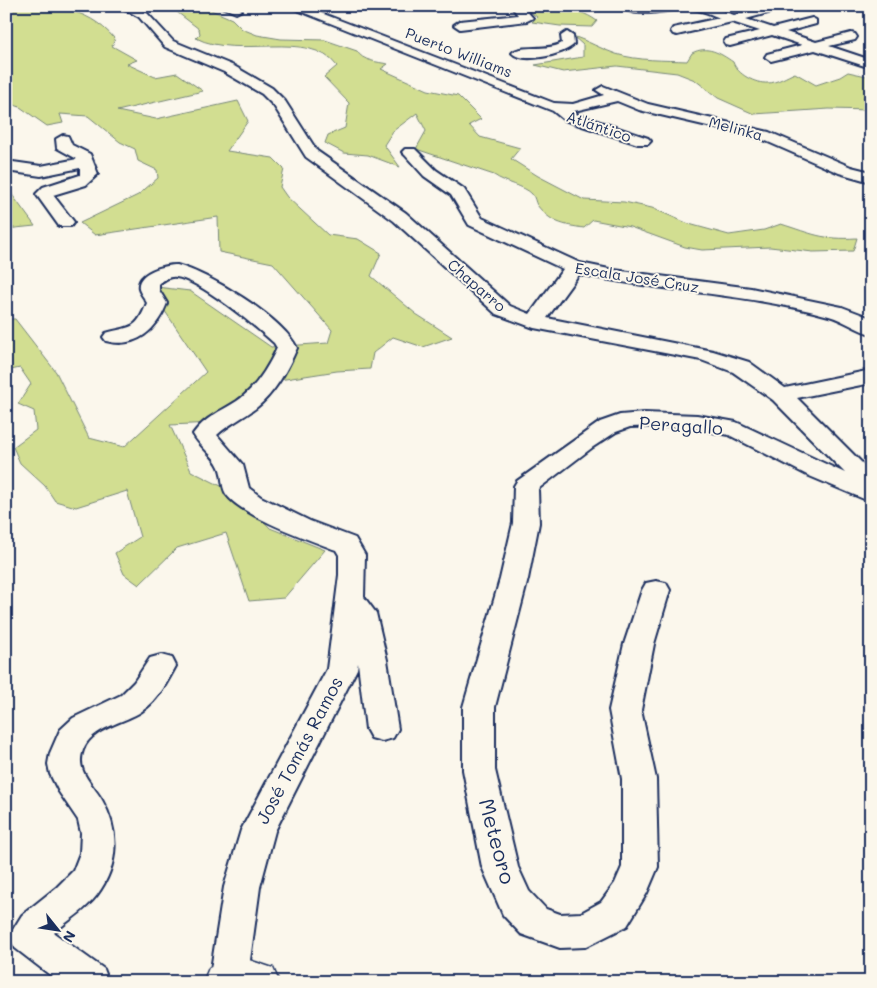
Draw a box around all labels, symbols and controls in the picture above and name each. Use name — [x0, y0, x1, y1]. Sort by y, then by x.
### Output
street label: Puerto Williams — [403, 22, 515, 82]
street label: Atlántico — [564, 106, 634, 146]
street label: Melinka — [707, 111, 765, 145]
street label: Chaparro — [444, 254, 510, 316]
street label: Escala José Cruz — [574, 257, 700, 297]
street label: Peragallo — [638, 410, 724, 440]
street label: José Tomás Ramos — [250, 672, 348, 828]
street label: Meteoro — [474, 795, 522, 887]
north arrow — [32, 906, 82, 956]
text: N — [59, 927, 81, 946]

